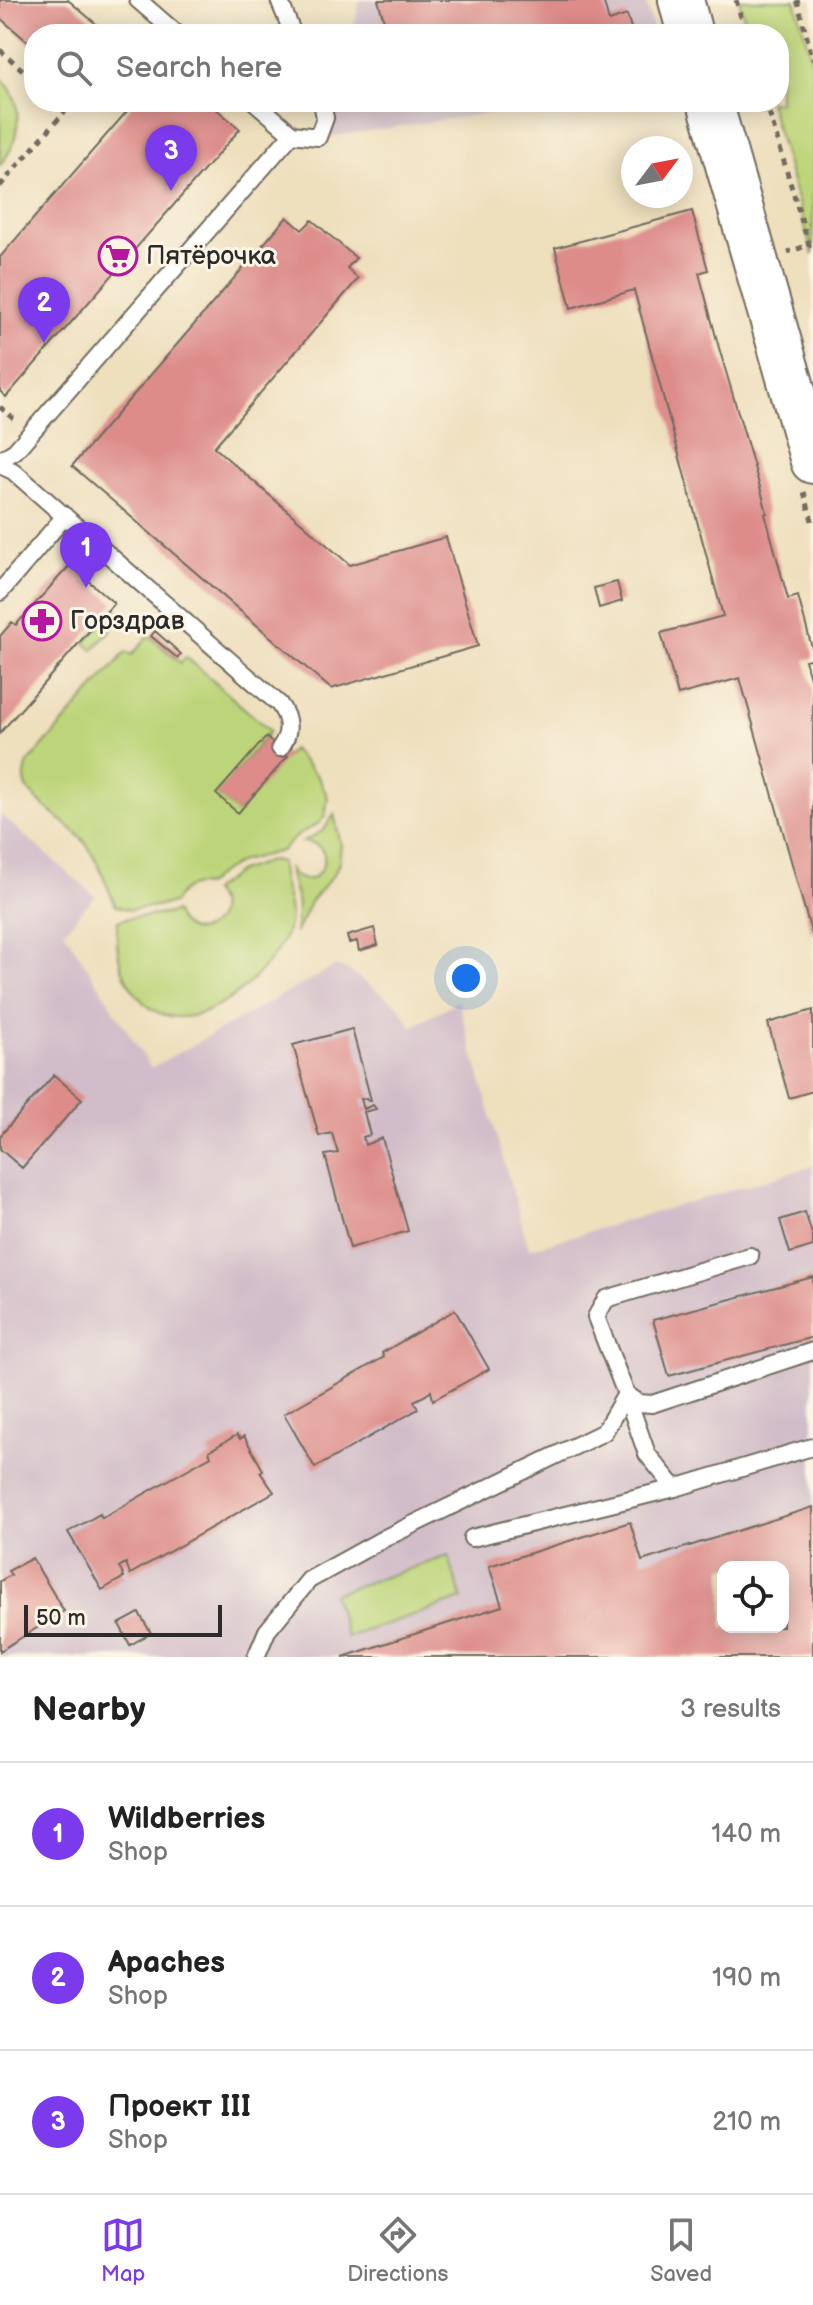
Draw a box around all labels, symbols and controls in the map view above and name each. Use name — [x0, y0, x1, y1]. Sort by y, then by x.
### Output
search box — [24, 24, 789, 112]
icon: search — [52, 46, 96, 90]
text: Search here — [116, 50, 282, 86]
pin: 3 — [145, 125, 197, 191]
north arrow — [621, 136, 693, 208]
supermarket icon: Пятёрочка — [97, 235, 139, 277]
place label: Пятёрочка — [146, 241, 276, 272]
pin: 2 — [18, 277, 70, 343]
pin: 1 — [60, 522, 112, 588]
pharmacy icon: Горздрав — [21, 600, 63, 642]
place label: Горздрав — [70, 606, 185, 637]
your location — [446, 958, 486, 998]
map controls — [717, 1561, 789, 1633]
button: locate — [717, 1561, 789, 1633]
scale bar — [24, 1601, 222, 1637]
text: 50 m — [36, 1605, 86, 1632]
text: Nearby — [32, 1689, 146, 1730]
text: 3 results — [680, 1694, 781, 1725]
text: Wildberries — [108, 1801, 265, 1837]
text: 1 — [53, 1819, 63, 1850]
text: 140 m — [711, 1819, 781, 1850]
text: Shop — [108, 1837, 168, 1868]
text: Apaches — [108, 1945, 225, 1981]
text: 2 — [50, 1963, 66, 1994]
text: 190 m — [712, 1963, 781, 1994]
text: Shop — [108, 1981, 168, 2012]
text: Проект III — [108, 2089, 251, 2125]
text: 3 — [50, 2107, 66, 2138]
text: 210 m — [712, 2107, 781, 2138]
text: Shop — [108, 2125, 168, 2156]
tab: Map — [101, 2213, 145, 2288]
tab: Directions — [347, 2213, 448, 2288]
tab: Saved — [650, 2213, 712, 2288]

